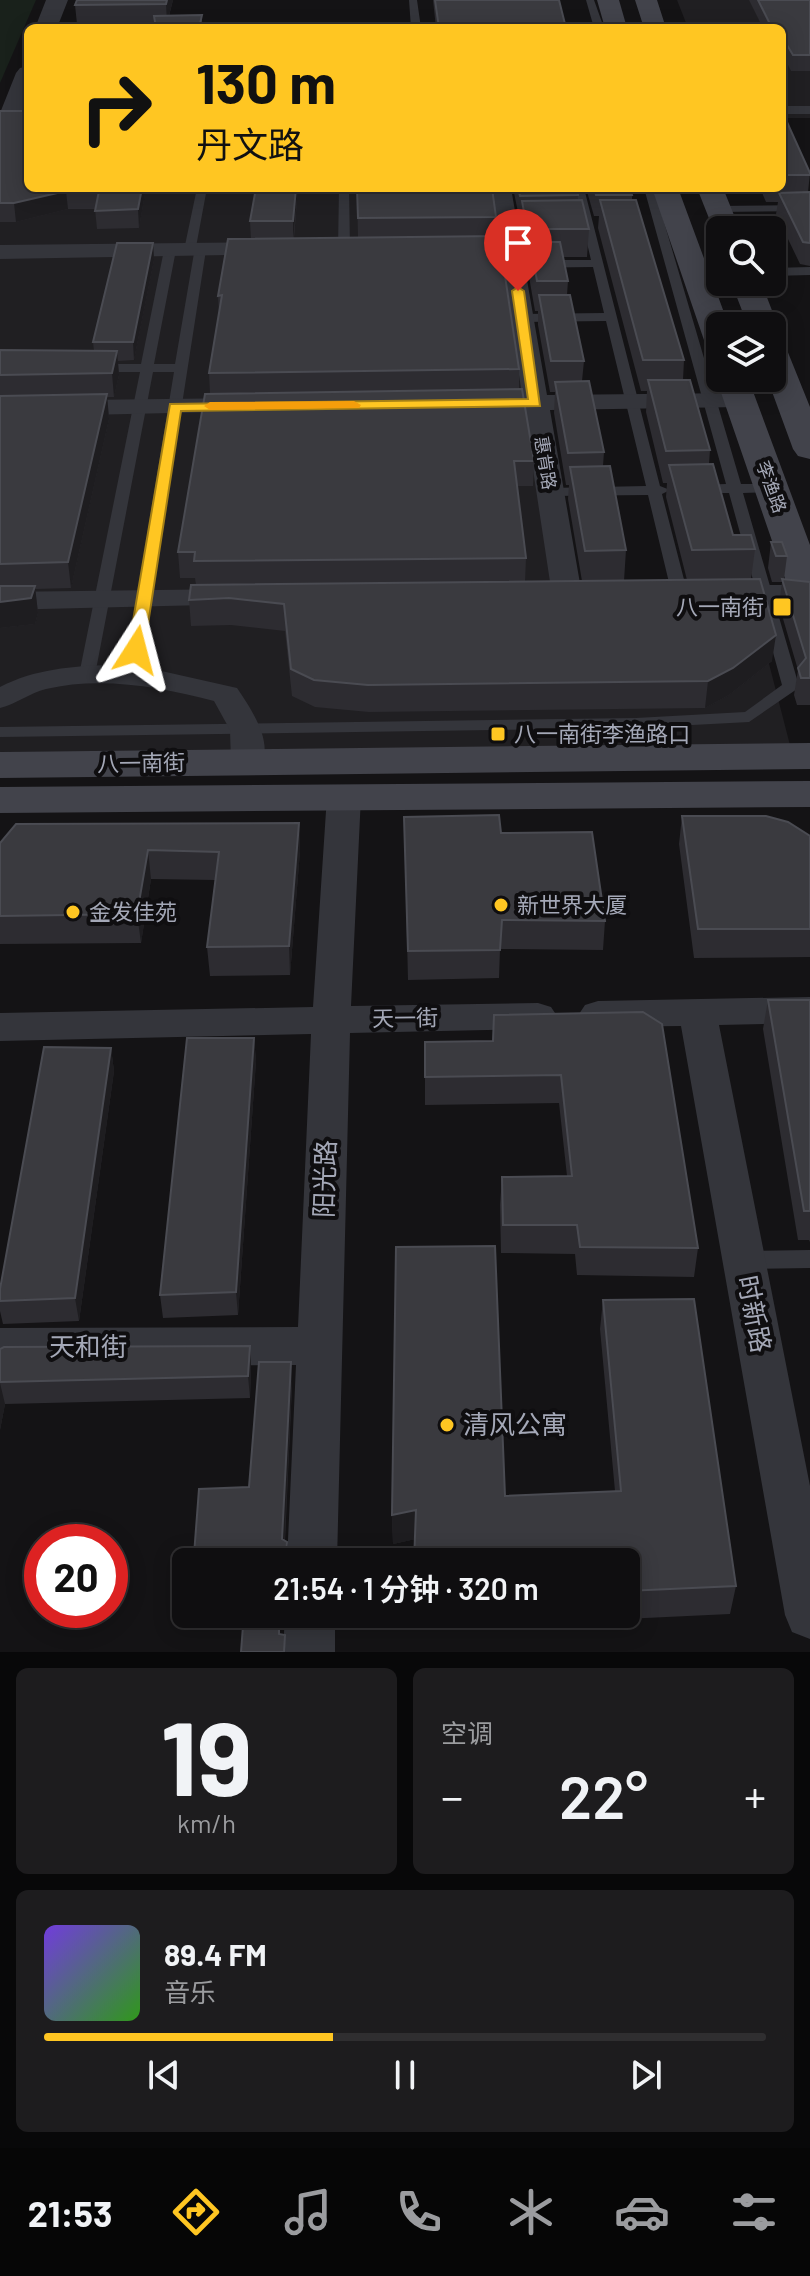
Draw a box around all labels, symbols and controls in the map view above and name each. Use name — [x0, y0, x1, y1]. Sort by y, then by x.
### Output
text: 130 m — [196, 48, 336, 115]
icon: right — [64, 56, 168, 160]
text: 丹文路 — [196, 122, 304, 165]
pin — [484, 209, 552, 291]
map controls — [706, 216, 786, 392]
button: search — [706, 216, 786, 296]
icon: arrive — [496, 221, 540, 265]
button: layers — [706, 312, 786, 392]
street label: 惠肯路 — [531, 434, 561, 491]
street label: 李渔路 — [752, 458, 792, 516]
place label: 八一南街 — [676, 593, 764, 619]
marker: 八一南街 — [771, 596, 793, 618]
position arrow — [94, 608, 178, 692]
place label: 八一南街李渔路口 — [514, 720, 690, 746]
marker: 八一南街李渔路口 — [489, 725, 507, 743]
street label: 八一南街 — [97, 748, 185, 776]
place label: 新世界大厦 — [517, 891, 627, 917]
marker: 新世界大厦 — [492, 896, 510, 914]
place label: 金发佳苑 — [89, 898, 177, 924]
marker: 金发佳苑 — [64, 903, 82, 921]
street label: 天一街 — [372, 1003, 438, 1031]
street label: 阳光路 — [307, 1139, 340, 1218]
street label: 时新路 — [733, 1272, 778, 1355]
street label: 天和街 — [49, 1330, 127, 1361]
place label: 清风公寓 — [463, 1408, 567, 1439]
marker: 清风公寓 — [438, 1416, 456, 1434]
speed limit sign: 20 — [24, 1524, 128, 1628]
text: 21:54 · 1 分钟 · 320 m — [273, 1570, 539, 1606]
text: 19 — [160, 1692, 253, 1817]
text: 空调 — [441, 1717, 493, 1748]
text: 22° — [559, 1759, 648, 1831]
text: − — [441, 1769, 463, 1822]
text: + — [744, 1769, 766, 1822]
text: km/h — [177, 1807, 236, 1838]
text: 89.4 FM — [164, 1936, 267, 1972]
text: 音乐 — [164, 1976, 216, 2007]
icon: previous — [142, 2053, 186, 2097]
icon: pause — [383, 2053, 427, 2097]
icon: next — [624, 2053, 668, 2097]
icon: directions — [168, 2184, 224, 2240]
icon: music — [280, 2184, 336, 2240]
icon: phone — [391, 2184, 447, 2240]
icon: climate — [503, 2184, 559, 2240]
icon: car — [614, 2184, 670, 2240]
icon: filters — [726, 2184, 782, 2240]
text: 21:53 — [28, 2191, 112, 2234]

